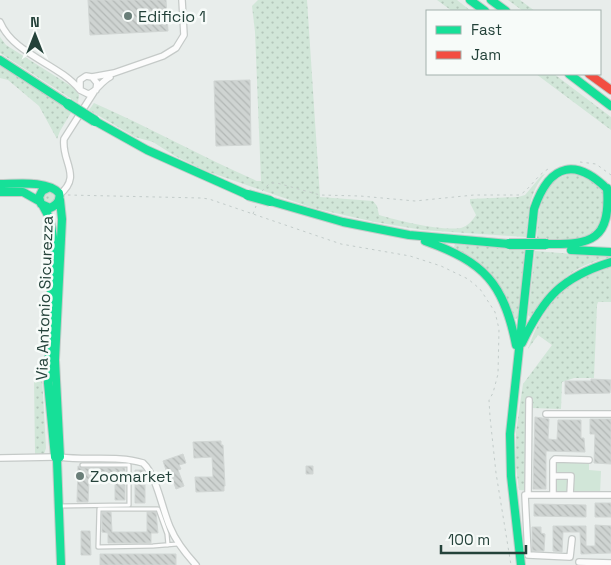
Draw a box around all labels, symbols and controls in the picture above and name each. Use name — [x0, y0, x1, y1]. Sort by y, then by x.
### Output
place label: Edificio 1 — [138, 6, 206, 27]
north arrow — [10, 10, 60, 60]
marker: Edificio 1 — [122, 10, 134, 22]
legend — [426, 10, 601, 75]
text: N — [30, 13, 40, 31]
text: Fast — [471, 20, 502, 39]
text: Jam — [471, 45, 501, 64]
street label: Via Antonio Sicurezza — [31, 215, 58, 381]
place label: Zoomarket — [90, 466, 172, 487]
marker: Zoomarket — [74, 470, 86, 482]
scale bar — [441, 522, 526, 554]
text: 100 m — [448, 530, 490, 549]

